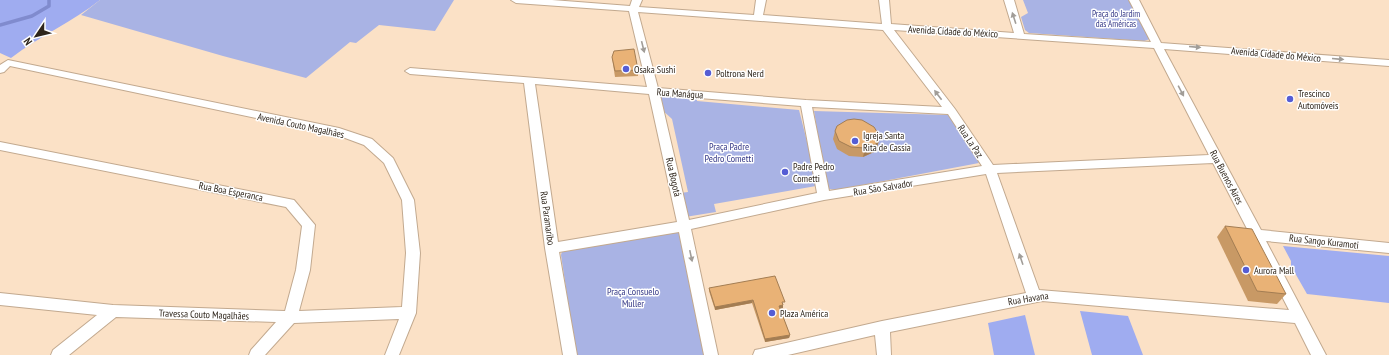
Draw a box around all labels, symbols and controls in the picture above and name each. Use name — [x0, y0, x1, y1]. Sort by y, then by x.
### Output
park label: Praça do Jardim das Américas — [1092, 8, 1140, 29]
one-way arrow — [1011, 11, 1017, 23]
north arrow — [16, 16, 56, 56]
street label: Avenida Cidade do México — [908, 23, 998, 40]
text: N — [20, 35, 35, 48]
one-way arrow — [640, 41, 646, 53]
one-way arrow — [1189, 44, 1201, 51]
street label: Avenida Cidade do México — [1230, 44, 1321, 65]
one-way arrow — [1332, 55, 1344, 62]
place label: Osaka Sushi — [634, 63, 675, 76]
marker: Osaka Sushi — [621, 64, 631, 74]
place label: Poltrona Nerd — [716, 67, 764, 80]
marker: Poltrona Nerd — [703, 68, 713, 78]
street label: Rua Manágua — [656, 85, 704, 102]
one-way arrow — [1177, 85, 1184, 97]
place label: Trescinco Automóveis — [1298, 87, 1339, 112]
one-way arrow — [934, 89, 942, 100]
marker: Trescinco Automóveis — [1285, 94, 1295, 104]
street label: Avenida Couto Magalhães — [256, 110, 346, 141]
street label: Rua La Paz — [955, 122, 987, 161]
place label: Igreja Santa Rita de Cassia — [863, 129, 911, 154]
marker: Igreja Santa Rita de Cassia — [850, 136, 860, 146]
park label: Praça Padre Pedro Cometti — [705, 140, 753, 165]
street label: Rua Buenos Aires — [1207, 148, 1247, 207]
street label: Rua Bogotá — [663, 156, 684, 198]
place label: Padre Pedro Cometti — [793, 160, 834, 185]
marker: Padre Pedro Cometti — [780, 167, 790, 177]
street label: Rua São Salvador — [852, 176, 914, 199]
street label: Rua Boa Esperanca — [198, 179, 264, 204]
street label: Rua Paramaribo — [537, 190, 558, 246]
street label: Rua Sango Kuramoti — [1288, 231, 1360, 252]
one-way arrow — [689, 249, 695, 262]
one-way arrow — [1018, 253, 1024, 265]
place label: Aurora Mall — [1254, 264, 1295, 277]
marker: Aurora Mall — [1241, 265, 1251, 275]
park label: Praça Consuelo Muller — [607, 285, 659, 310]
street label: Rua Havana — [1007, 289, 1049, 308]
street label: Travessa Couto Magalhães — [159, 306, 250, 323]
place label: Plaza América — [780, 307, 828, 320]
marker: Plaza América — [767, 308, 777, 318]

